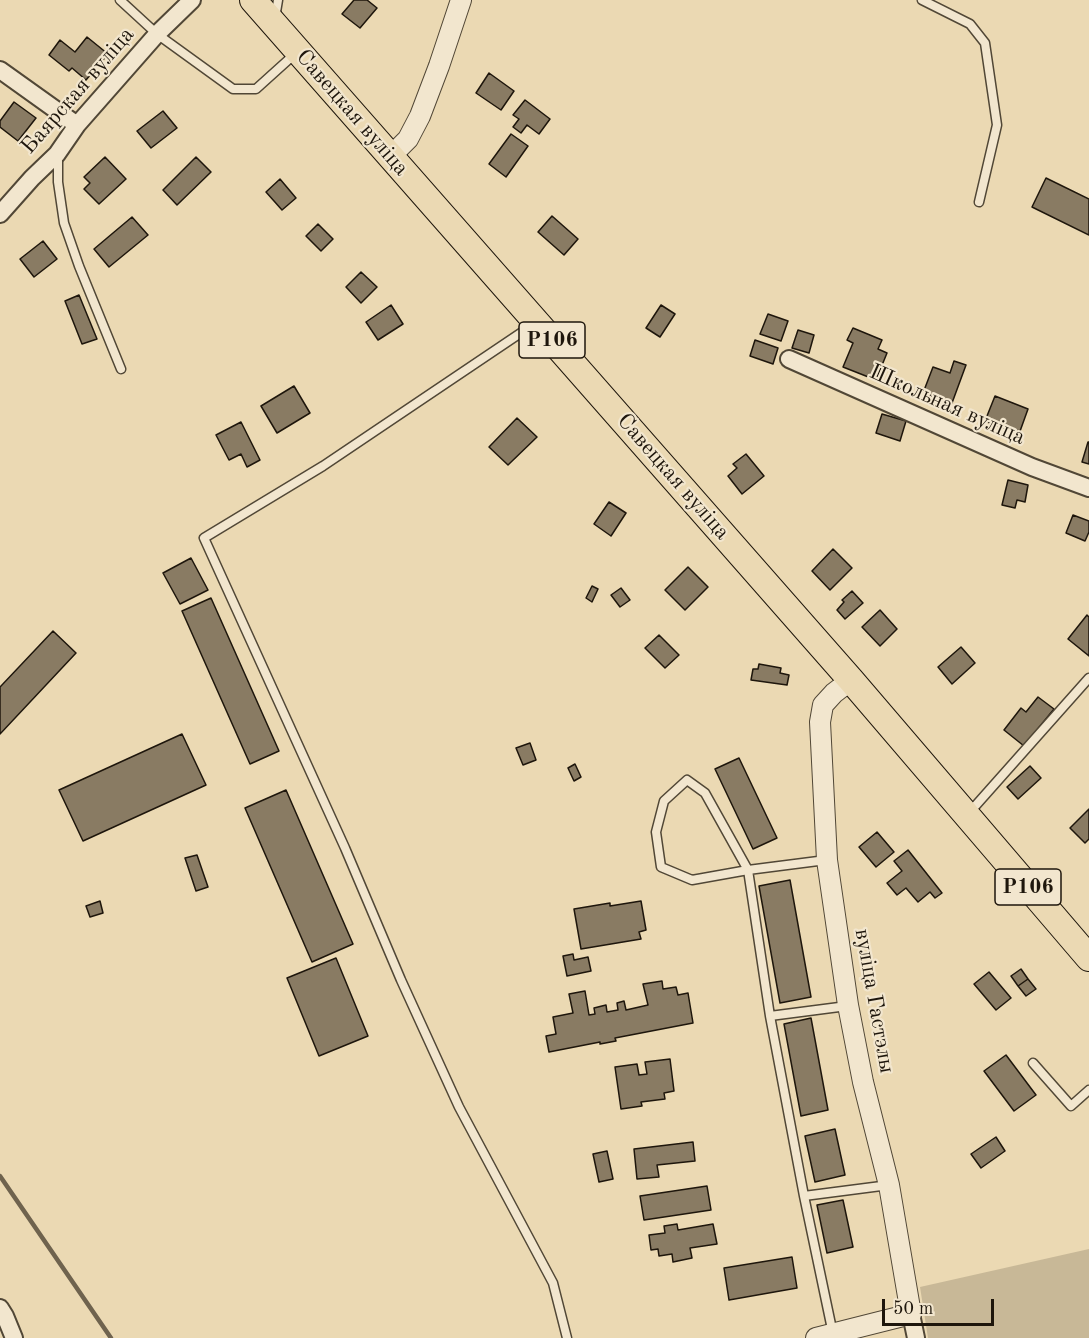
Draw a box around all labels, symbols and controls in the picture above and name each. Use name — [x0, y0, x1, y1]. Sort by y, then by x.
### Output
street label: Баярская вуліца — [16, 22, 140, 160]
street label: Савецкая вуліца — [290, 44, 414, 182]
road number: Р106 — [519, 322, 585, 358]
street label: Школьная вуліца — [865, 359, 1029, 451]
street label: Савецкая вуліца — [611, 408, 735, 546]
road number: Р106 — [995, 869, 1061, 905]
street label: вуліца Гастэлы — [848, 927, 900, 1075]
scale bar — [885, 1287, 998, 1325]
text: 50 m — [893, 1300, 933, 1318]

